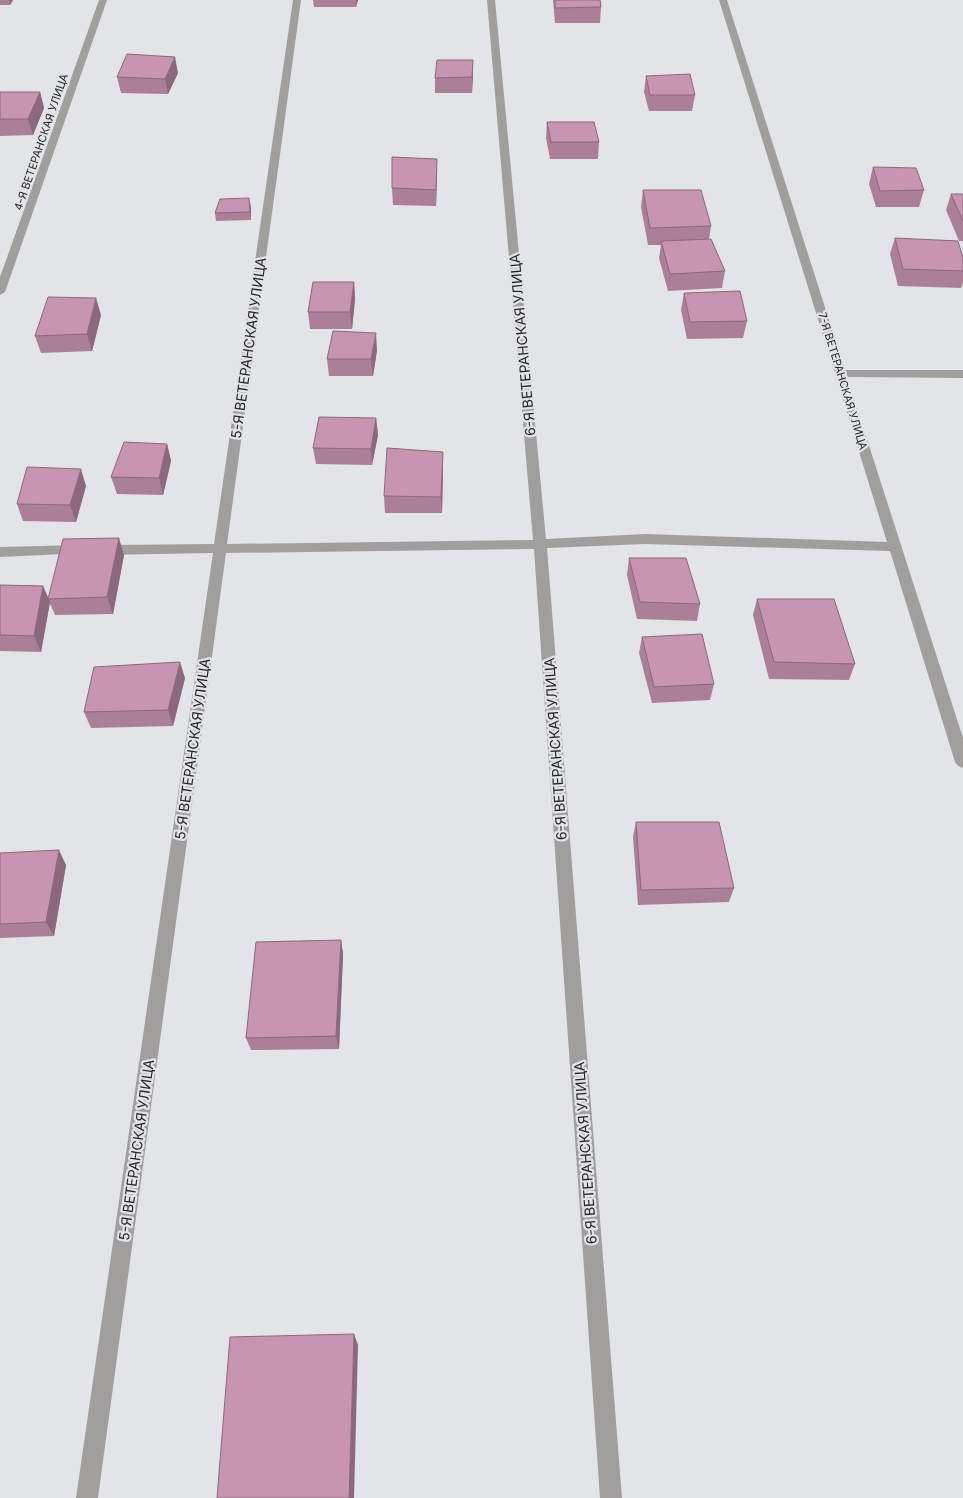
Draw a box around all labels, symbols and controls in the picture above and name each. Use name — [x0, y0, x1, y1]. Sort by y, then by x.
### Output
street label: 4-Я ВЕТЕРАНСКАЯ УЛИЦА — [11, 71, 71, 212]
street label: 6-Я ВЕТЕРАНСКАЯ УЛИЦА — [506, 253, 538, 437]
street label: 5-Я ВЕТЕРАНСКАЯ УЛИЦА — [227, 256, 269, 440]
street label: 7-Я ВЕТЕРАНСКАЯ УЛИЦА — [815, 311, 871, 452]
street label: 5-Я ВЕТЕРАНСКАЯ УЛИЦА — [171, 657, 213, 841]
street label: 6-Я ВЕТЕРАНСКАЯ УЛИЦА — [540, 657, 570, 841]
street label: 5-Я ВЕТЕРАНСКАЯ УЛИЦА — [115, 1058, 157, 1242]
street label: 6-Я ВЕТЕРАНСКАЯ УЛИЦА — [570, 1061, 600, 1245]

